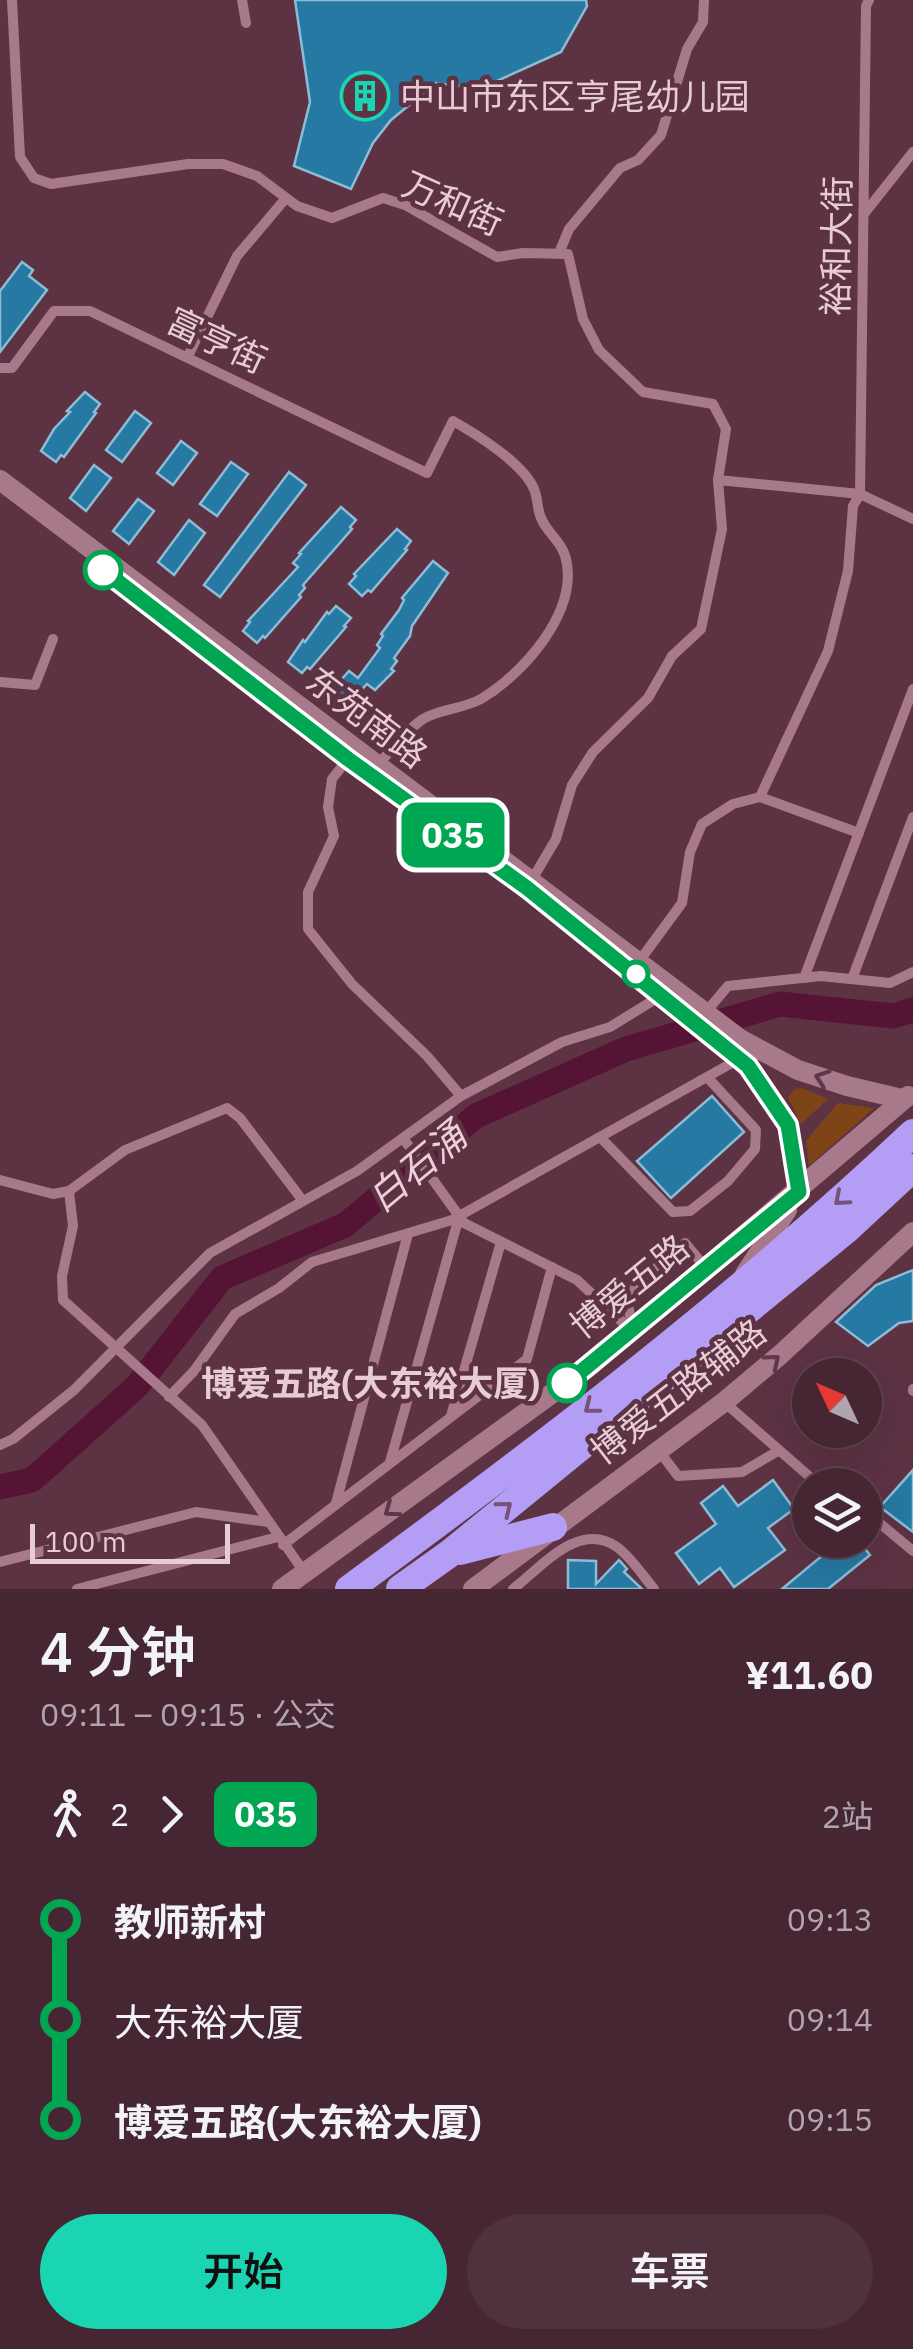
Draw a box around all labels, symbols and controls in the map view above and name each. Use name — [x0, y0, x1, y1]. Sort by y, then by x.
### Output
building icon: 中山市东区亨尾幼儿园 — [339, 70, 391, 122]
place label: 中山市东区亨尾幼儿园 — [400, 73, 750, 119]
street label: 万和街 — [396, 161, 510, 245]
street label: 裕和大街 — [812, 176, 860, 316]
street label: 富亨街 — [160, 297, 274, 383]
unlabelled marker — [84, 551, 122, 589]
street label: 东苑南路 — [297, 656, 437, 778]
line badge: 035 — [396, 802, 510, 868]
text: 035 — [421, 812, 485, 858]
unlabelled marker — [623, 961, 649, 987]
one-way arrow — [814, 1069, 831, 1090]
water label: 白石涌 — [357, 1108, 478, 1221]
one-way arrow — [834, 1187, 852, 1205]
street label: 博爱五路 — [560, 1224, 698, 1348]
street label: 博爱五路辅路 — [581, 1308, 775, 1474]
one-way arrow — [761, 1354, 780, 1372]
north arrow — [792, 1358, 882, 1448]
map controls — [792, 1358, 882, 1558]
place label: 博爱五路(大东裕大厦) — [201, 1360, 540, 1406]
marker: 博爱五路(大东裕大厦) — [548, 1364, 586, 1402]
one-way arrow — [584, 1395, 602, 1412]
button: layers — [792, 1468, 882, 1558]
one-way arrow — [384, 1498, 402, 1516]
one-way arrow — [493, 1502, 511, 1520]
scale bar — [30, 1519, 230, 1564]
text: 100 m — [45, 1523, 126, 1560]
text: 4 分钟 — [40, 1616, 196, 1687]
text: ¥11.60 — [745, 1650, 873, 1699]
text: 09:11 – 09:15 · 公交 — [40, 1693, 336, 1735]
icon: walk — [40, 1787, 95, 1842]
icon: forward — [144, 1787, 199, 1842]
text: 035 — [234, 1791, 297, 1837]
text: 2 — [110, 1793, 129, 1835]
text: 2站 — [822, 1795, 873, 1837]
text: 教师新村 — [114, 1897, 266, 1946]
text: 09:13 — [787, 1898, 873, 1940]
text: 大东裕大厦 — [114, 1997, 304, 2046]
text: 09:14 — [787, 1998, 873, 2040]
text: 博爱五路(大东裕大厦) — [114, 2097, 482, 2146]
text: 09:15 — [787, 2098, 873, 2140]
button: 开始 — [40, 2214, 447, 2329]
button: 车票 — [467, 2214, 873, 2329]

